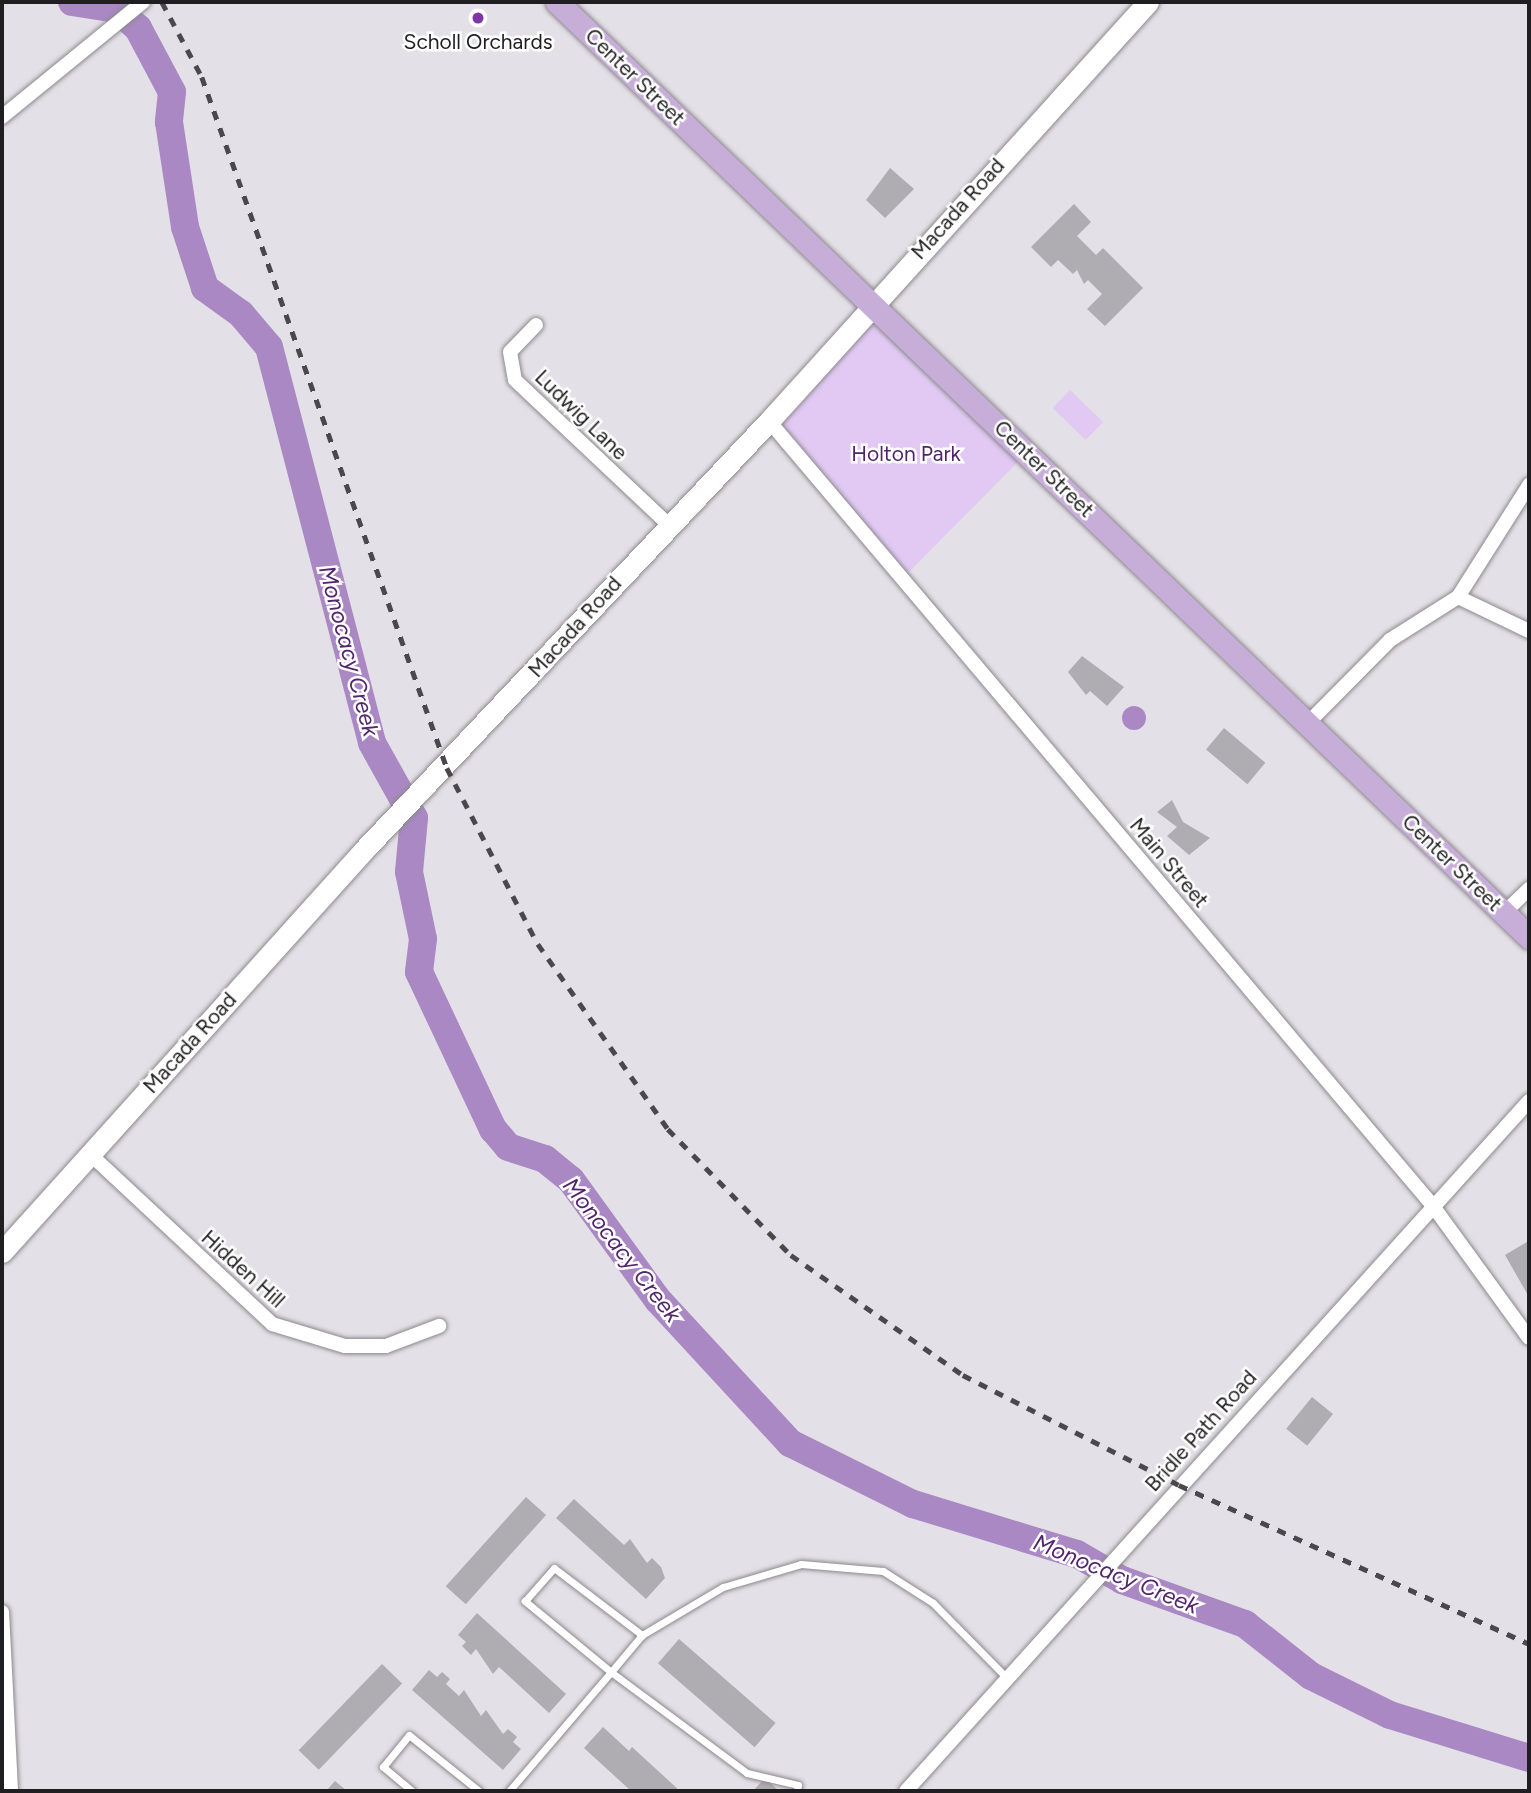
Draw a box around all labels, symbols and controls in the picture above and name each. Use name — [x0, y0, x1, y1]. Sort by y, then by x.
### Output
marker: Scholl Orchards — [470, 10, 486, 26]
street label: Center Street — [580, 23, 690, 131]
place label: Scholl Orchards — [404, 29, 552, 55]
street label: Macada Road — [906, 153, 1010, 265]
street label: Ludwig Lane — [530, 365, 632, 465]
street label: Center Street — [989, 415, 1099, 523]
park label: Holton Park — [851, 441, 961, 467]
water label: Monocacy Creek — [313, 563, 385, 739]
street label: Macada Road — [523, 571, 627, 683]
street label: Center Street — [1397, 809, 1507, 917]
street label: Main Street — [1124, 813, 1214, 913]
street label: Macada Road — [138, 987, 242, 1099]
water label: Monocacy Creek — [557, 1172, 687, 1328]
street label: Hidden Hill — [196, 1225, 290, 1313]
street label: Bridle Path Road — [1140, 1365, 1262, 1497]
water label: Monocacy Creek — [1029, 1528, 1203, 1620]

